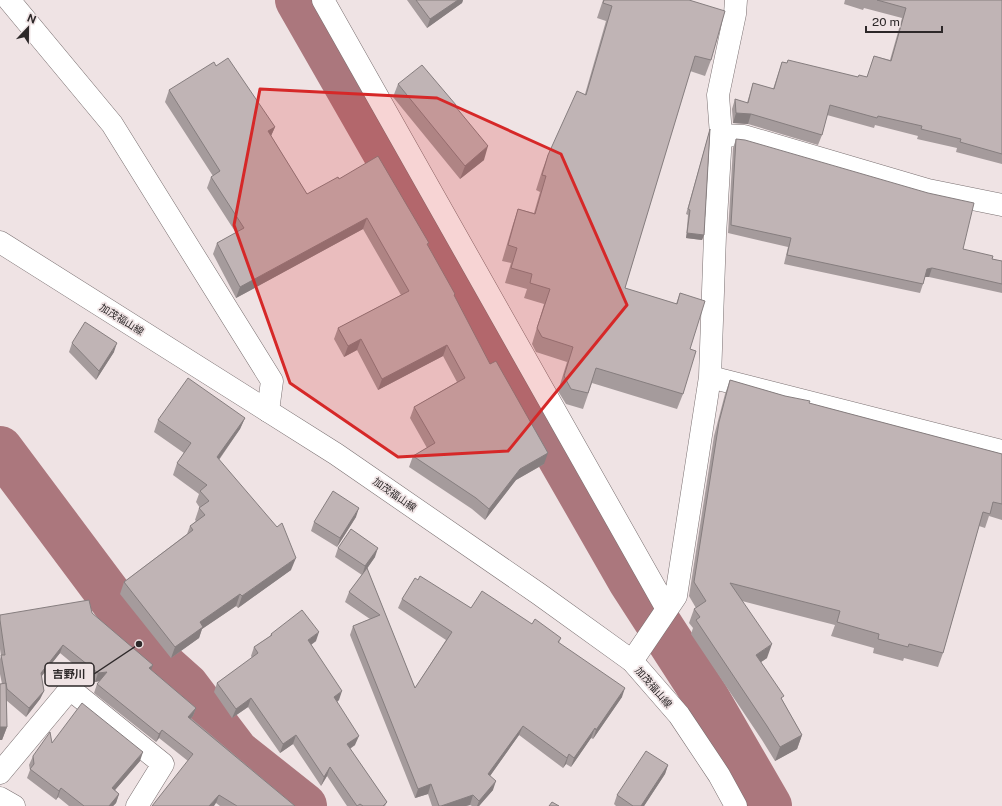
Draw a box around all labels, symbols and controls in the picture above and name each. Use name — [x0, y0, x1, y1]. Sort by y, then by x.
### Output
north arrow — [8, 8, 48, 48]
scale bar — [866, 8, 942, 34]
text: N — [26, 12, 38, 26]
text: 20 m — [872, 15, 900, 29]
street label: 加茂福山線 — [98, 301, 146, 337]
street label: 加茂福山線 — [371, 475, 419, 513]
callout: 吉野川 — [45, 663, 94, 686]
street label: 加茂福山線 — [633, 664, 675, 710]
text: 吉野川 — [53, 668, 86, 680]

